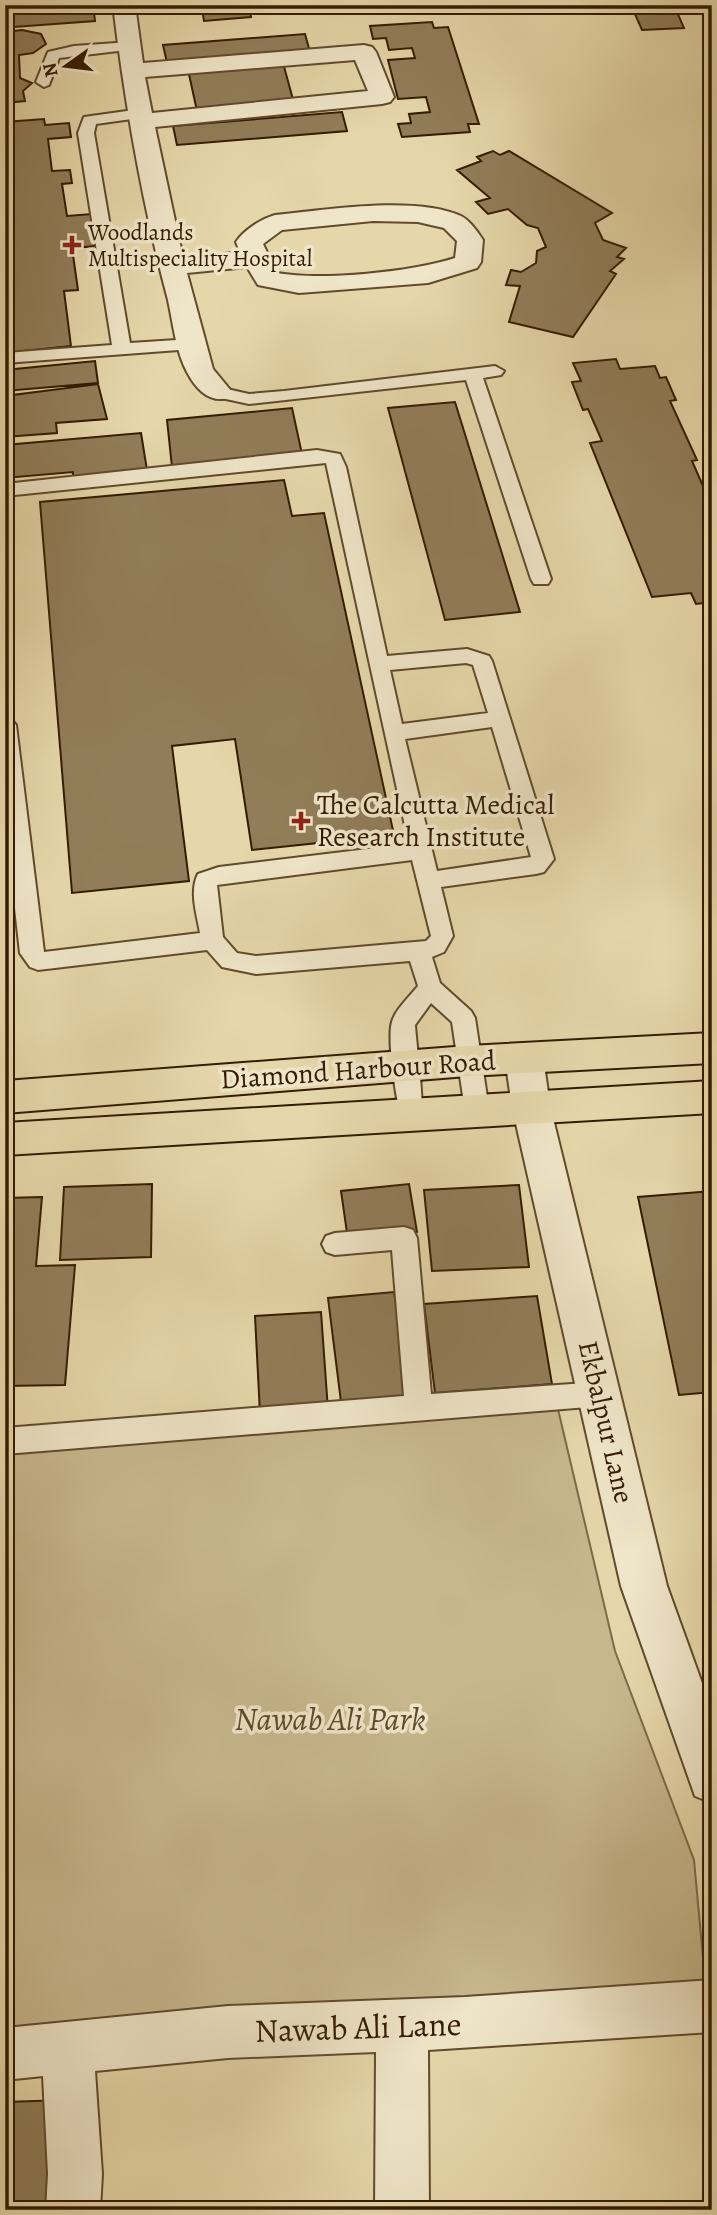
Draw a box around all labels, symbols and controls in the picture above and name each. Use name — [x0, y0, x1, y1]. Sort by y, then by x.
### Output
north arrow — [32, 32, 102, 102]
text: N — [36, 60, 65, 80]
place label: Woodlands Multispeciality Hospital — [87, 217, 313, 274]
marker: Woodlands Multispeciality Hospital — [62, 235, 82, 255]
place label: The Calcutta Medical Research Institute — [317, 786, 555, 856]
marker: The Calcutta Medical Research Institute — [291, 811, 311, 831]
street label: Diamond Harbour Road — [219, 1041, 498, 1099]
street label: Ekbalpur Lane — [569, 1337, 643, 1507]
park label: Nawab Ali Park — [234, 1696, 426, 1741]
street label: Nawab Ali Lane — [254, 2001, 462, 2053]

